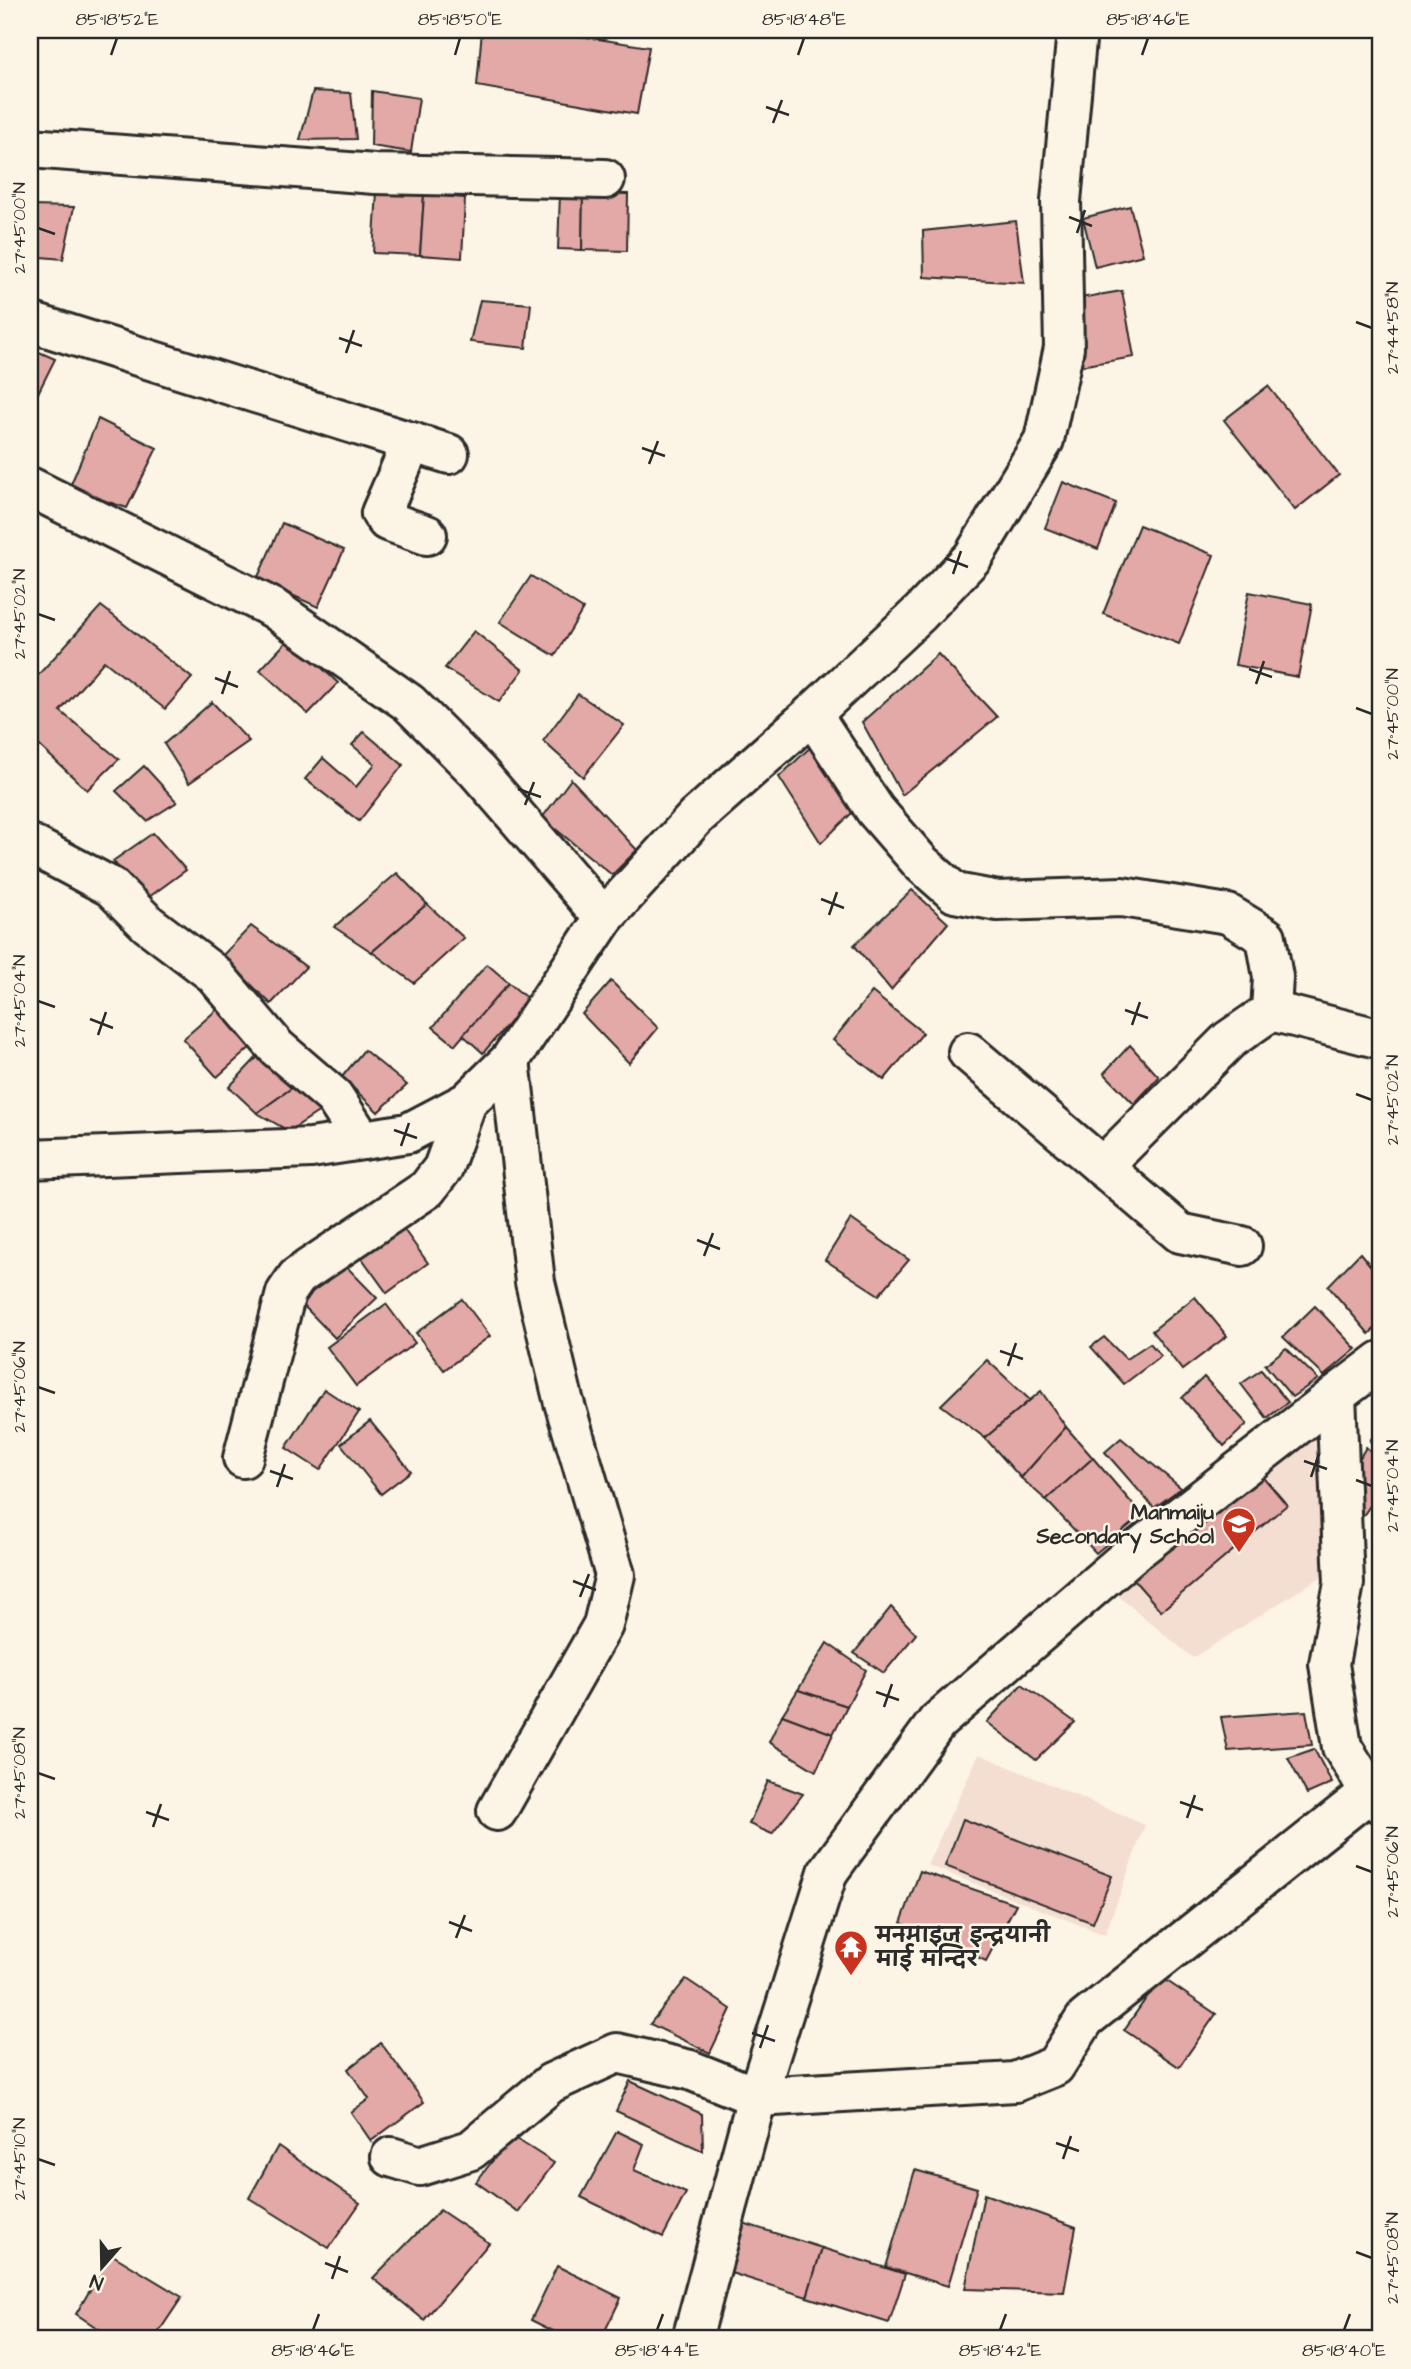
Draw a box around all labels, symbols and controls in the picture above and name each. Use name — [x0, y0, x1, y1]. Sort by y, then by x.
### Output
text: 85°18'52"E — [75, 7, 159, 32]
text: 85°18'50"E — [418, 7, 502, 32]
text: 85°18'48"E — [762, 7, 846, 32]
text: 85°18'46"E — [1106, 7, 1190, 32]
text: 27°45'00"N — [7, 182, 32, 274]
text: 27°44'58"N — [1380, 282, 1405, 374]
text: 27°45'02"N — [7, 569, 32, 659]
text: 27°45'00"N — [1380, 668, 1405, 760]
text: 27°45'04"N — [7, 955, 32, 1047]
text: 27°45'02"N — [1380, 1055, 1405, 1145]
text: 27°45'06"N — [7, 1341, 32, 1433]
text: 27°45'04"N — [1380, 1440, 1405, 1532]
place label: Manmaiju Secondary School — [1035, 1498, 1215, 1554]
school or university icon: Manmaiju Secondary School — [1220, 1505, 1258, 1554]
text: 27°45'08"N — [7, 1727, 32, 1819]
text: 27°45'06"N — [1380, 1826, 1405, 1918]
place label: मनमाइजु इन्द्रयानी माई मन्दिर — [874, 1919, 1051, 1974]
temple icon: मनमाइजु इन्द्रयानी माई मन्दिर — [832, 1928, 870, 1977]
text: 27°45'10"N — [7, 2118, 32, 2200]
text: 27°45'08"N — [1380, 2212, 1405, 2304]
north arrow — [66, 2232, 136, 2302]
text: N — [86, 2267, 107, 2296]
text: 85°18'46"E — [271, 2338, 355, 2363]
text: 85°18'44"E — [615, 2338, 700, 2363]
text: 85°18'42"E — [959, 2338, 1042, 2363]
text: 85°18'40"E — [1302, 2338, 1386, 2363]

